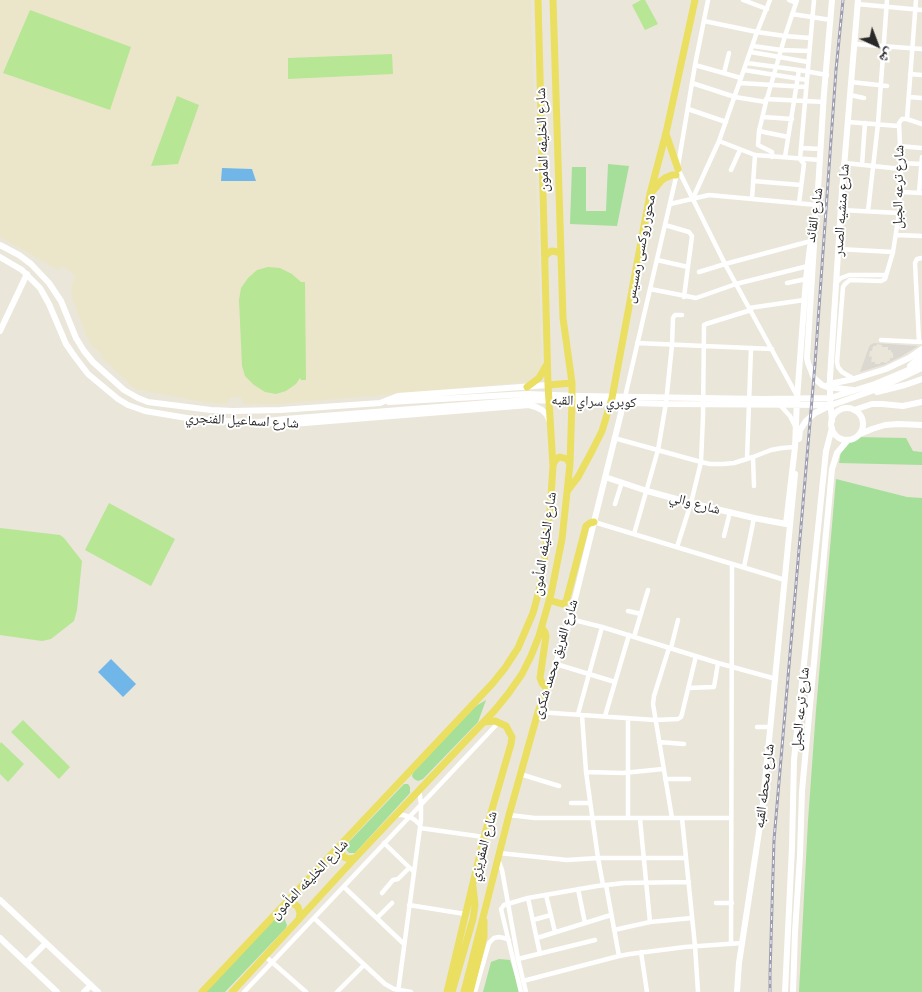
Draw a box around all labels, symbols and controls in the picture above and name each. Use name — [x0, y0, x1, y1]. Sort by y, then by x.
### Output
north arrow — [852, 20, 902, 70]
text: ش — [876, 45, 899, 68]
street label: شارع الخليفه المأمون — [532, 87, 552, 193]
street label: شارع ترعه الجبل — [889, 145, 907, 229]
street label: شارع منشيه الصدر — [829, 163, 853, 257]
street label: شارع القائد — [802, 187, 826, 243]
street label: محور روكسى رمسيس — [621, 193, 659, 305]
street label: كوبري سراي القبه — [551, 391, 637, 411]
street label: شارع اسماعيل الفنجري — [185, 409, 299, 431]
street label: شارع والي — [668, 488, 722, 518]
street label: شارع الخليفه المأمون — [528, 491, 560, 597]
street label: شارع الفريق محمد شكرى — [529, 597, 581, 721]
street label: شارع ترعه الجبل — [787, 666, 813, 752]
street label: شارع محطه القبه — [750, 743, 778, 829]
street label: شارع المقريزي — [466, 809, 500, 883]
street label: شارع الخليفه المأمون — [267, 835, 351, 923]

